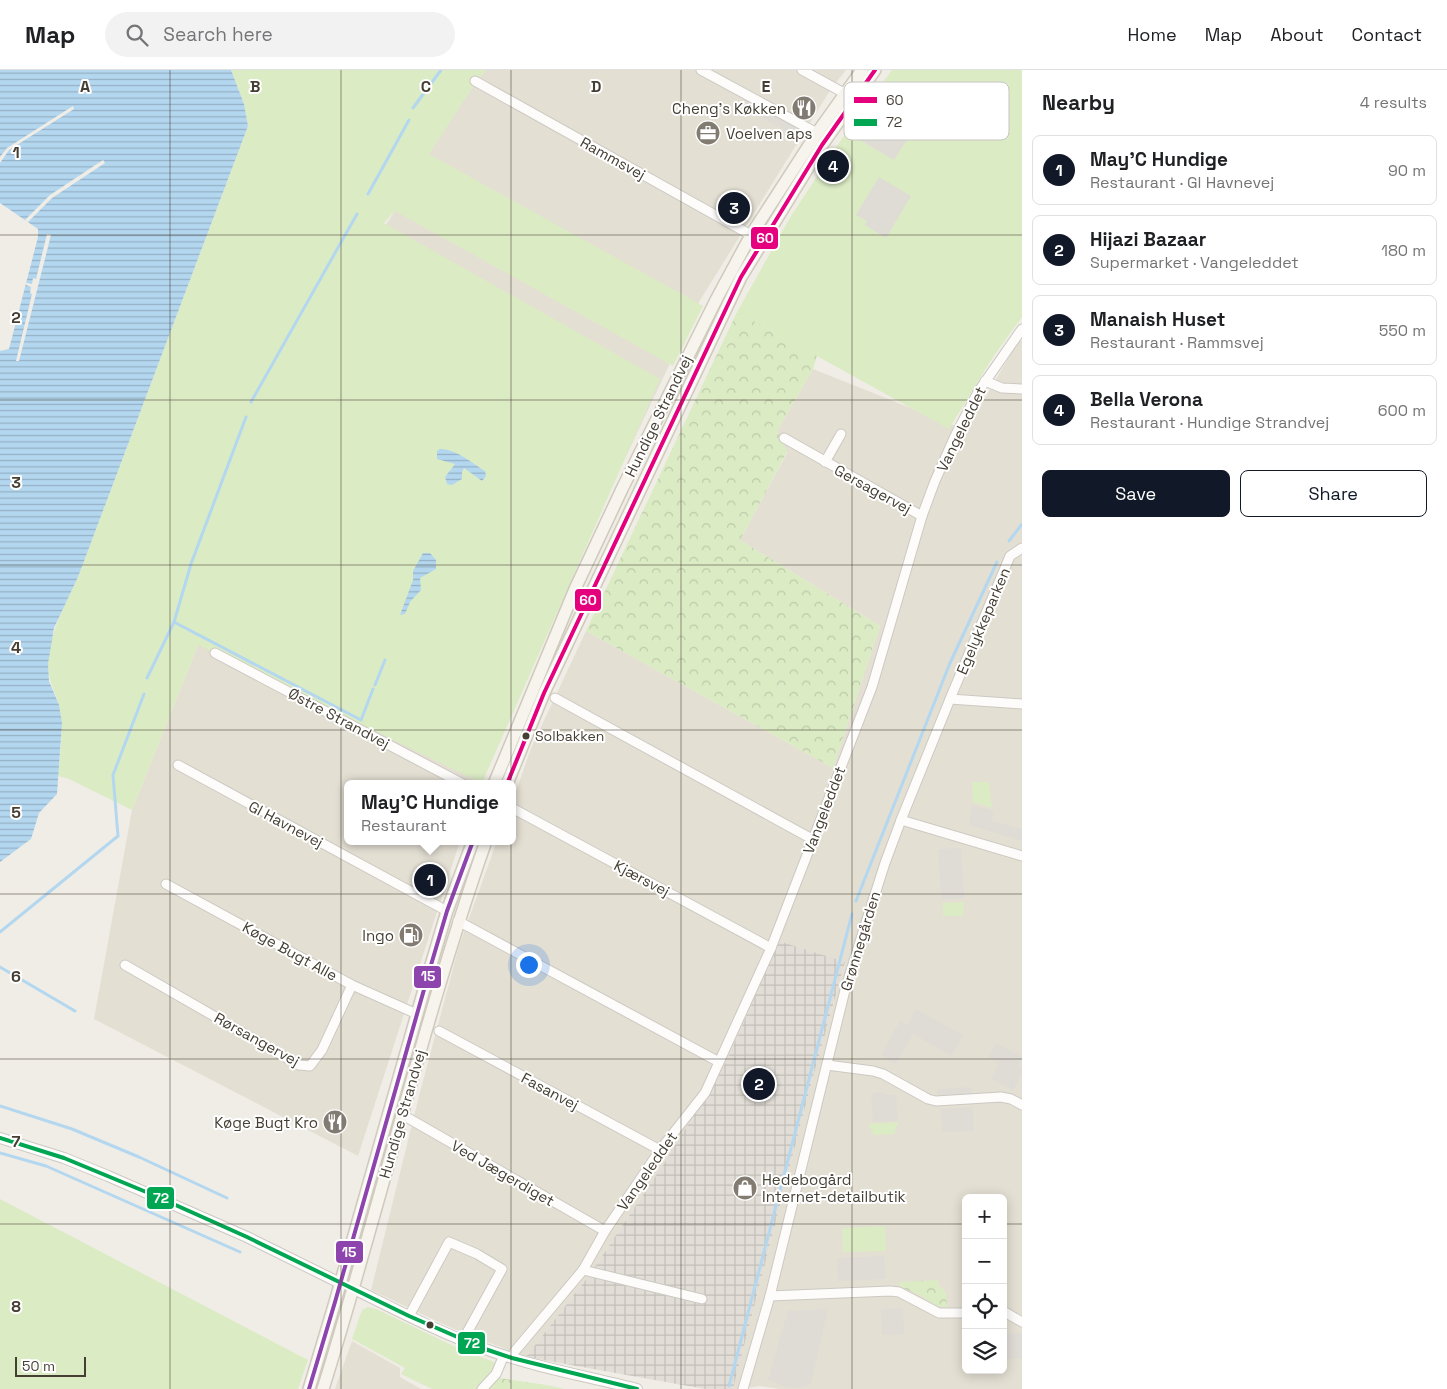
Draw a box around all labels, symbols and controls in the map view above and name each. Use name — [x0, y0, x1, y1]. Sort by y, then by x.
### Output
search box — [105, 12, 455, 57]
text: Map — [25, 19, 75, 50]
icon: search — [123, 21, 151, 49]
text: Search here — [163, 22, 273, 47]
text: Home — [1128, 23, 1177, 46]
text: Map — [1205, 23, 1242, 46]
text: About — [1270, 23, 1324, 46]
text: Contact — [1352, 23, 1422, 46]
text: A — [80, 76, 90, 97]
text: B — [250, 76, 260, 97]
text: C — [421, 76, 431, 97]
text: D — [591, 76, 601, 97]
text: E — [762, 76, 771, 97]
legend — [844, 82, 1009, 140]
text: Nearby — [1042, 89, 1115, 116]
text: 60 — [886, 91, 904, 109]
text: 4 results — [1360, 92, 1427, 113]
restaurant icon: Cheng's Køkken — [791, 95, 817, 121]
place label: Cheng's Køkken — [672, 99, 786, 118]
text: 72 — [886, 113, 902, 131]
office icon: Voelven aps — [695, 120, 721, 146]
place label: Voelven aps — [726, 124, 813, 143]
street label: Rammsvej — [577, 132, 649, 184]
text: 1 — [12, 142, 20, 163]
pin: 4 — [817, 147, 849, 185]
text: May'C Hundige — [1090, 147, 1228, 172]
text: 1 — [1055, 160, 1063, 181]
text: 90 m — [1388, 160, 1426, 181]
text: Restaurant · Gl Havnevej — [1090, 172, 1274, 193]
pin: 3 — [718, 189, 750, 227]
line badge: 60 — [750, 226, 779, 250]
text: Hijazi Bazaar — [1090, 227, 1206, 252]
text: 60 — [756, 229, 774, 247]
text: 2 — [1054, 240, 1064, 261]
text: 180 m — [1381, 240, 1426, 261]
text: Supermarket · Vangeleddet — [1090, 252, 1299, 273]
text: 2 — [11, 307, 21, 328]
text: Manaish Huset — [1090, 307, 1225, 332]
text: 3 — [1054, 320, 1064, 341]
text: 550 m — [1379, 320, 1426, 341]
text: Restaurant · Rammsvej — [1090, 332, 1264, 353]
street label: Hundige Strandvej — [620, 352, 696, 480]
street label: Vangeleddet — [932, 383, 990, 475]
text: Bella Verona — [1090, 387, 1203, 412]
text: 4 — [1054, 400, 1064, 421]
text: 600 m — [1378, 400, 1426, 421]
text: Restaurant · Hundige Strandvej — [1090, 412, 1329, 433]
street label: Gersagervej — [831, 460, 915, 518]
button: Save — [1042, 470, 1230, 517]
button: Share — [1240, 470, 1427, 517]
text: 3 — [11, 472, 21, 493]
street label: Egelykkeparken — [952, 565, 1014, 677]
line badge: 60 — [574, 588, 602, 612]
text: 60 — [579, 591, 597, 609]
text: 4 — [11, 637, 21, 658]
street label: Østre Strandvej — [285, 683, 393, 753]
place label: Solbakken — [535, 727, 604, 745]
marker: Solbakken — [521, 731, 531, 741]
street label: Vangeleddet — [799, 763, 849, 857]
popup — [344, 780, 516, 845]
text: May'C Hundige — [361, 790, 499, 815]
street label: Gl Havnevej — [245, 796, 327, 852]
text: 5 — [11, 802, 21, 823]
text: Restaurant — [361, 815, 447, 836]
street label: Kjærsvej — [611, 855, 673, 901]
pin: 1 — [414, 861, 446, 899]
street label: Grønnegården — [836, 889, 884, 993]
street label: Køge Bugt Alle — [239, 917, 341, 985]
fuel station icon: Ingo — [398, 922, 424, 948]
place label: Ingo — [362, 926, 394, 945]
your location — [516, 952, 542, 978]
line badge: 15 — [413, 965, 442, 989]
text: 6 — [11, 966, 21, 987]
text: 15 — [421, 967, 435, 985]
street label: Rørsangervej — [211, 1008, 303, 1070]
street label: Hundige Strandvej — [375, 1047, 429, 1181]
pin: 2 — [743, 1065, 775, 1103]
street label: Fasanvej — [518, 1068, 582, 1114]
restaurant icon: Køge Bugt Kro — [322, 1109, 348, 1135]
place label: Køge Bugt Kro — [214, 1113, 318, 1132]
street label: Vangeleddet — [613, 1128, 681, 1214]
text: 7 — [12, 1131, 21, 1152]
street label: Ved Jægerdiget — [448, 1136, 558, 1210]
place label: Hedebogård Internet-detailbutik — [762, 1170, 906, 1206]
shop icon: Hedebogård Internet-detailbutik — [732, 1175, 758, 1201]
line badge: 72 — [146, 1186, 175, 1210]
text: 72 — [153, 1189, 169, 1207]
map controls — [962, 1194, 1007, 1374]
button: + — [962, 1194, 1007, 1239]
button: − — [962, 1239, 1007, 1284]
line badge: 15 — [335, 1240, 364, 1264]
text: 15 — [342, 1243, 356, 1261]
button: locate — [962, 1284, 1007, 1329]
text: 8 — [11, 1296, 21, 1317]
unlabelled marker — [425, 1320, 435, 1330]
button: layers — [962, 1329, 1007, 1374]
line badge: 72 — [457, 1331, 486, 1355]
text: 72 — [464, 1334, 480, 1352]
scale bar — [15, 1354, 86, 1377]
text: 50 m — [22, 1357, 55, 1375]

